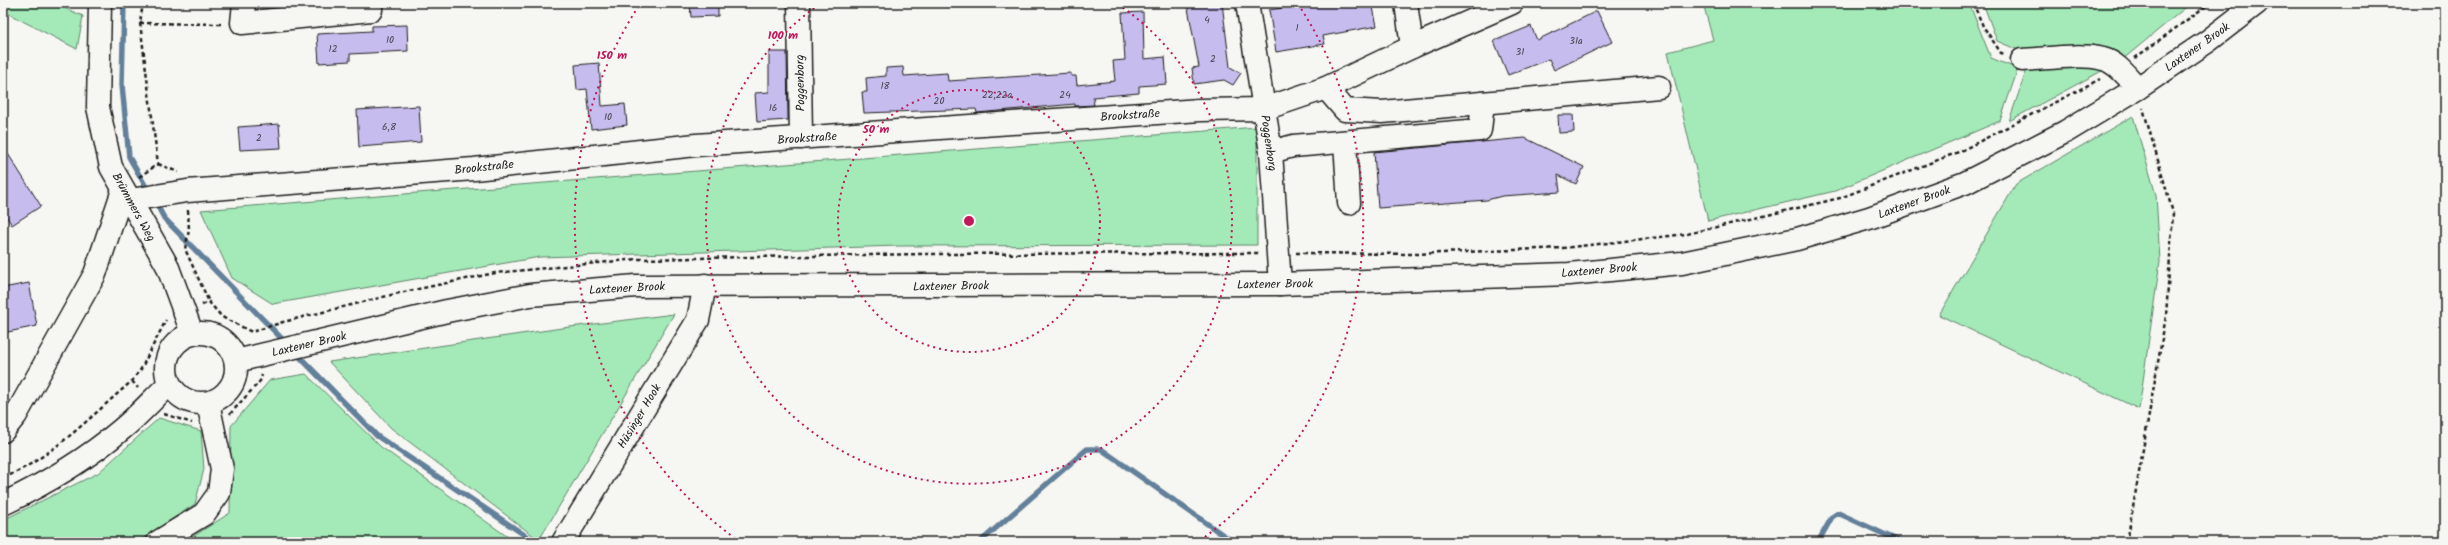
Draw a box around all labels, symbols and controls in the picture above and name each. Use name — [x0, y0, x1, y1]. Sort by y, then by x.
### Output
house number: 4 — [1204, 12, 1210, 28]
street label: Laxtener Brook — [2161, 18, 2234, 77]
house number: 1 — [1295, 20, 1299, 36]
text: 100 m — [768, 26, 798, 45]
house number: 10 — [386, 32, 394, 48]
house number: 31a — [1569, 33, 1583, 49]
house number: 12 — [329, 41, 338, 57]
house number: 31 — [1516, 44, 1524, 60]
text: 150 m — [597, 46, 627, 65]
house number: 2 — [1210, 51, 1216, 67]
street label: Poggenborg — [791, 54, 810, 111]
house number: 18 — [880, 78, 891, 94]
house number: 22,22a — [982, 87, 1012, 103]
house number: 24 — [1059, 87, 1071, 103]
house number: 20 — [934, 93, 944, 109]
house number: 16 — [769, 100, 777, 116]
street label: Brookstraße — [1099, 104, 1161, 127]
house number: 10 — [604, 109, 612, 125]
street label: Poggenborg — [1255, 114, 1282, 173]
house number: 6,8 — [382, 119, 397, 135]
text: 50 m — [862, 120, 890, 139]
street label: Brookstraße — [776, 127, 838, 150]
house number: 2 — [256, 130, 262, 146]
street label: Brookstraße — [453, 155, 515, 180]
street label: Brümmers Weg — [107, 169, 160, 245]
street label: Laxtener Brook — [1875, 180, 1953, 224]
centre of rings — [962, 214, 976, 228]
street label: Laxtener Brook — [1560, 258, 1638, 283]
street label: Laxtener Brook — [1237, 274, 1314, 295]
street label: Laxtener Brook — [913, 276, 990, 297]
street label: Laxtener Brook — [589, 277, 666, 300]
street label: Laxtener Brook — [270, 327, 349, 362]
street label: Hüsinger Hook — [613, 380, 666, 452]

